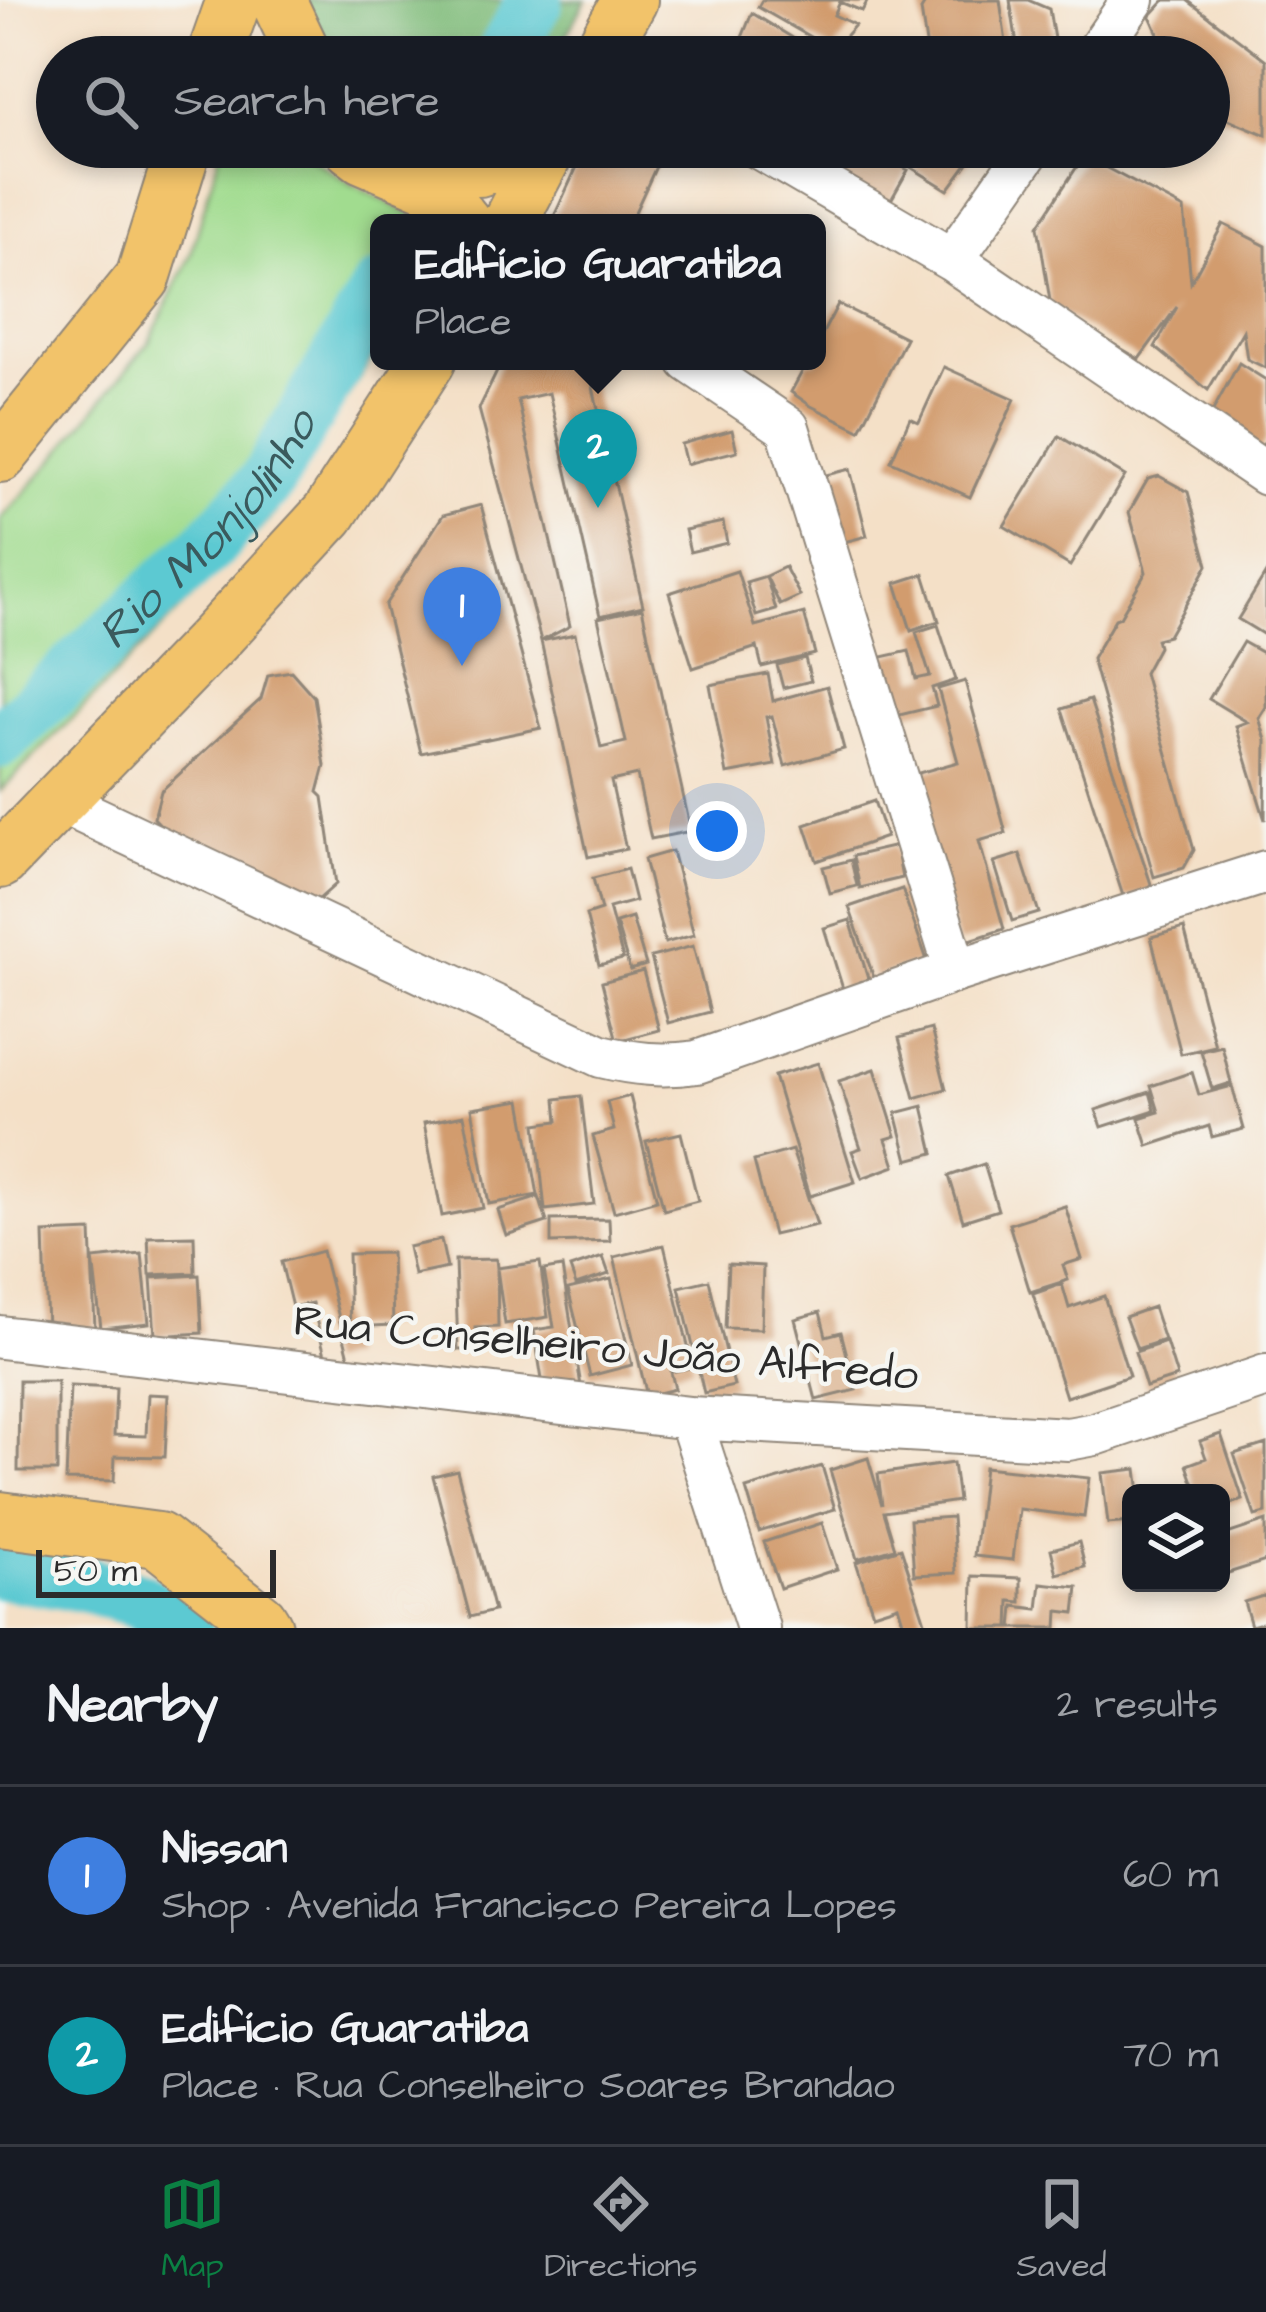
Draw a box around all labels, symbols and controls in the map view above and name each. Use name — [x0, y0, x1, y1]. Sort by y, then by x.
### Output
search box — [36, 36, 1230, 168]
icon: search — [78, 69, 144, 135]
text: Search here — [174, 71, 440, 133]
popup — [370, 214, 826, 370]
text: Edifício Guaratiba — [415, 234, 781, 296]
text: Place — [415, 296, 511, 350]
water label: Rio Monjolinho — [84, 396, 336, 665]
pin: 2 — [559, 409, 637, 508]
pin: 1 — [423, 567, 501, 666]
your location — [687, 801, 747, 861]
street label: Rua Conselheiro João Alfredo — [291, 1291, 921, 1407]
map controls — [1122, 1484, 1230, 1592]
button: layers — [1122, 1484, 1230, 1592]
scale bar — [36, 1544, 276, 1597]
text: 50 m — [54, 1548, 137, 1594]
text: Nearby — [48, 1671, 218, 1742]
text: 2 results — [1057, 1679, 1218, 1733]
text: Nissan — [162, 1818, 288, 1880]
text: 1 — [85, 1849, 90, 1903]
text: 60 m — [1123, 1849, 1218, 1903]
text: Shop · Avenida Francisco Pereira Lopes — [162, 1880, 897, 1934]
text: Edifício Guaratiba — [162, 1998, 528, 2060]
text: 2 — [76, 2029, 98, 2083]
text: 70 m — [1123, 2029, 1218, 2083]
text: Place · Rua Conselheiro Soares Brandao — [162, 2060, 895, 2114]
tab: Map — [159, 2171, 225, 2289]
tab: Directions — [544, 2171, 698, 2289]
tab: Saved — [1017, 2171, 1107, 2289]

